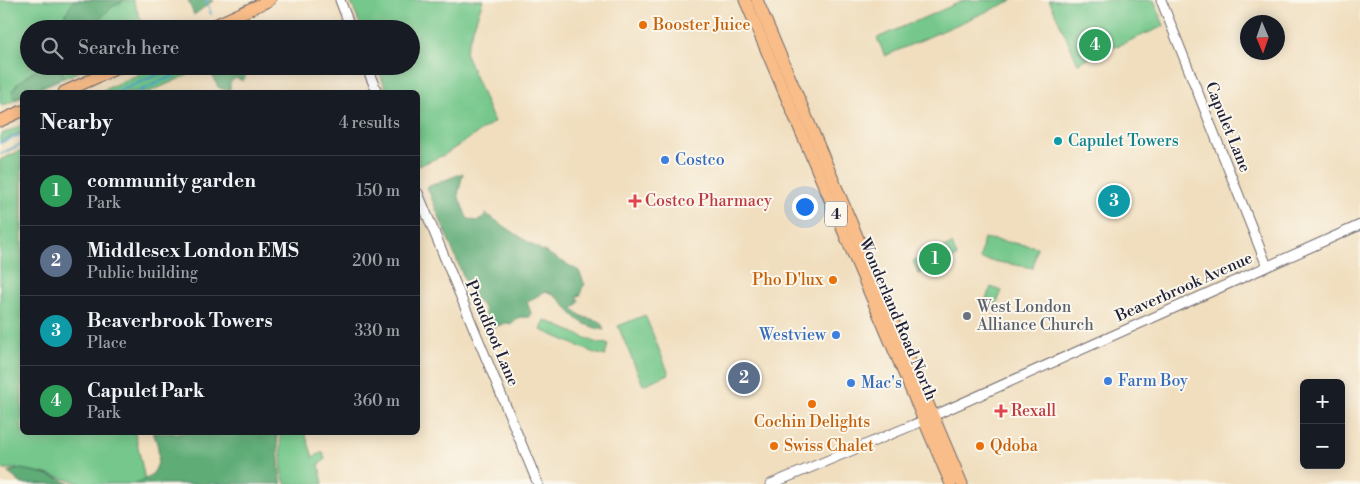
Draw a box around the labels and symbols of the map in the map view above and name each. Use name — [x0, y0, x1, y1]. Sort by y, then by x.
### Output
place label: Booster Juice — [652, 15, 751, 35]
north arrow — [1240, 15, 1285, 60]
marker: Booster Juice — [637, 19, 649, 31]
pin: 4 — [1079, 26, 1111, 64]
street label: Capulet Lane — [1201, 79, 1255, 175]
place label: Capulet Towers — [1068, 131, 1179, 151]
marker: Capulet Towers — [1052, 135, 1064, 147]
place label: Costco — [675, 150, 725, 170]
marker: Costco — [659, 154, 671, 166]
pin: 3 — [1098, 182, 1130, 220]
place label: Costco Pharmacy — [645, 191, 772, 211]
your location — [792, 194, 818, 220]
marker: Costco Pharmacy — [629, 195, 641, 207]
road number: 4 — [825, 202, 847, 226]
street label: Wonderland Road North — [854, 234, 941, 404]
pin: 1 — [919, 240, 951, 278]
street label: Beaverbrook Avenue — [1111, 248, 1256, 327]
place label: Pho D'lux — [752, 270, 824, 290]
marker: Pho D'lux — [827, 274, 839, 286]
street label: Proudfoot Lane — [461, 277, 523, 389]
place label: West London Alliance Church — [976, 297, 1094, 335]
marker: West London Alliance Church — [961, 310, 973, 322]
place label: Westview — [758, 325, 827, 345]
marker: Westview — [830, 329, 842, 341]
pin: 2 — [728, 359, 760, 397]
place label: Farm Boy — [1118, 371, 1188, 391]
place label: Mac's — [861, 373, 902, 393]
marker: Farm Boy — [1102, 375, 1114, 387]
marker: Mac's — [845, 377, 857, 389]
marker: Cochin Delights — [806, 398, 818, 410]
place label: Rexall — [1011, 401, 1056, 421]
marker: Rexall — [995, 405, 1007, 417]
place label: Cochin Delights — [754, 412, 870, 432]
place label: Swiss Chalet — [784, 436, 874, 456]
place label: Qdoba — [990, 436, 1039, 456]
marker: Swiss Chalet — [768, 440, 780, 452]
marker: Qdoba — [974, 440, 986, 452]

